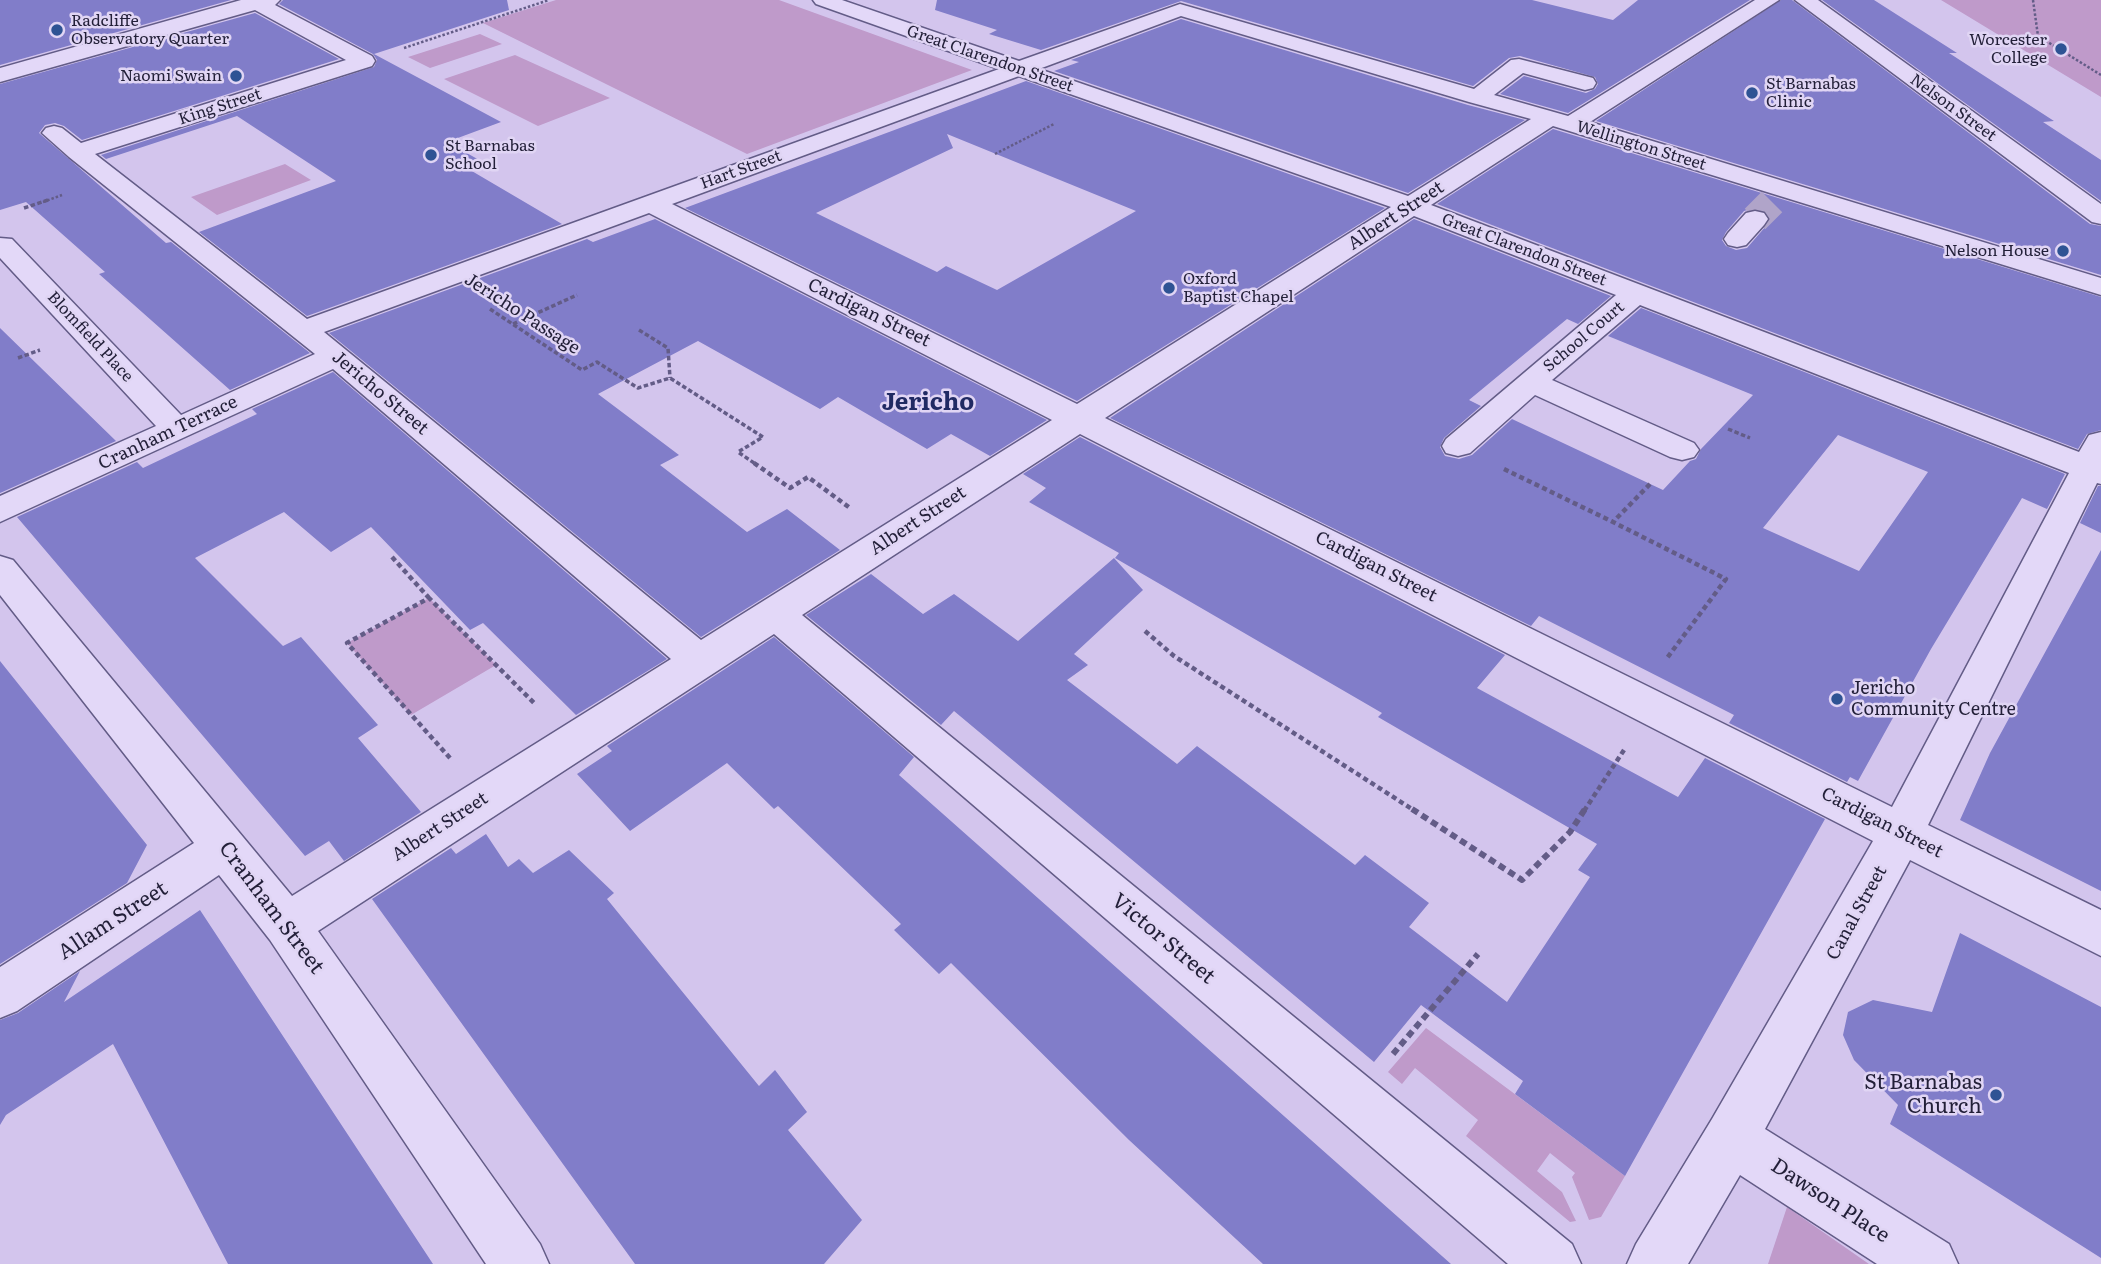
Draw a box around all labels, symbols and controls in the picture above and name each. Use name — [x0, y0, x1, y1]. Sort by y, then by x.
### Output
place label: Radcliffe Observatory Quarter — [71, 11, 229, 49]
street label: Great Clarendon Street — [904, 21, 1076, 97]
marker: Radcliffe Observatory Quarter — [49, 22, 65, 38]
place label: Worcester College — [1969, 30, 2047, 68]
marker: Worcester College — [2053, 41, 2069, 57]
place label: Naomi Swain — [120, 66, 222, 86]
marker: Naomi Swain — [228, 68, 244, 84]
street label: Nelson Street — [1906, 70, 2000, 146]
place label: St Barnabas Clinic — [1766, 74, 1856, 112]
street label: King Street — [176, 85, 264, 129]
marker: St Barnabas Clinic — [1744, 85, 1760, 101]
street label: Wellington Street — [1574, 117, 1708, 175]
place label: St Barnabas School — [445, 136, 535, 174]
street label: Hart Street — [698, 146, 784, 194]
marker: St Barnabas School — [423, 147, 439, 163]
street label: Albert Street — [1344, 177, 1448, 255]
street label: Great Clarendon Street — [1439, 210, 1609, 290]
place label: Nelson House — [1945, 241, 2049, 261]
marker: Nelson House — [2055, 243, 2071, 259]
street label: Jericho Passage — [460, 269, 584, 359]
place label: Oxford Baptist Chapel — [1183, 269, 1294, 307]
street label: Cardigan Street — [804, 274, 934, 352]
marker: Oxford Baptist Chapel — [1161, 280, 1177, 296]
street label: Blomfield Place — [43, 288, 137, 386]
street label: School Court — [1540, 298, 1628, 376]
street label: Jericho Street — [327, 346, 433, 440]
district label: Jericho — [882, 389, 974, 417]
street label: Cranham Terrace — [95, 391, 241, 475]
street label: Albert Street — [866, 482, 970, 560]
street label: Cardigan Street — [1312, 527, 1440, 607]
place label: Jericho Community Centre — [1851, 678, 2016, 720]
marker: Jericho Community Centre — [1829, 691, 1845, 707]
street label: Cardigan Street — [1818, 783, 1946, 863]
street label: Albert Street — [388, 788, 492, 866]
street label: Cranham Street — [213, 837, 329, 979]
street label: Canal Street — [1822, 862, 1892, 964]
street label: Allam Street — [54, 876, 172, 966]
street label: Victor Street — [1106, 888, 1220, 990]
place label: St Barnabas Church — [1864, 1070, 1982, 1120]
marker: St Barnabas Church — [1988, 1087, 2004, 1103]
street label: Dawson Place — [1766, 1153, 1894, 1249]

